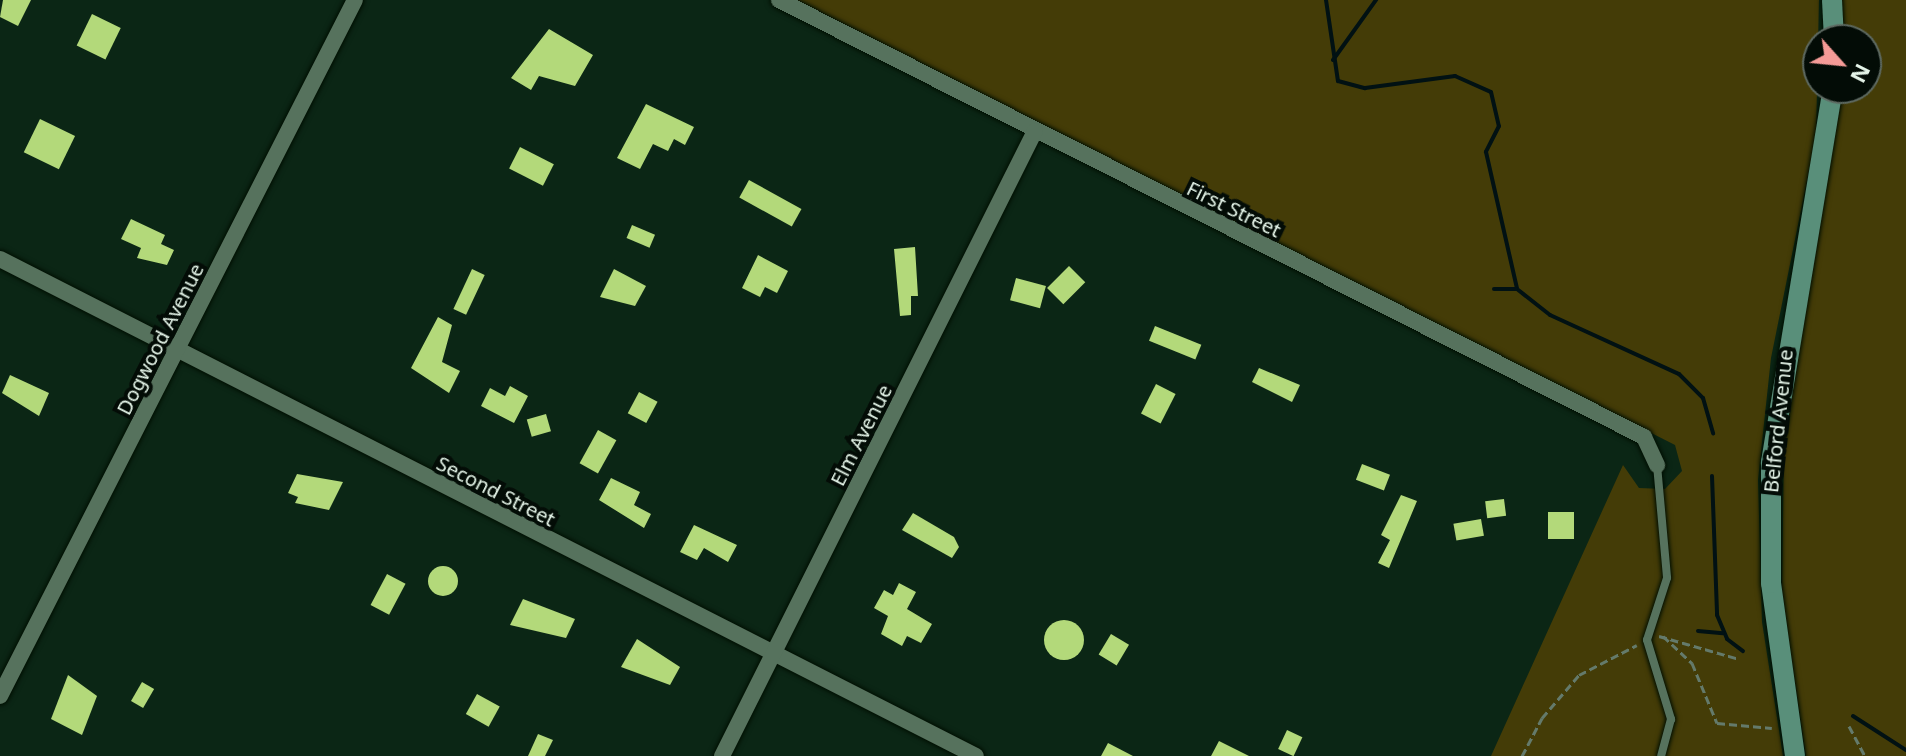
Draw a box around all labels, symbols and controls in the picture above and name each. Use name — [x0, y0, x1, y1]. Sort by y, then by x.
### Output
north arrow — [1802, 24, 1882, 104]
text: N — [1844, 59, 1879, 89]
street label: First Street — [1183, 176, 1285, 242]
street label: Dogwood Avenue — [111, 259, 209, 419]
street label: Belford Avenue — [1759, 348, 1797, 494]
street label: Elm Avenue — [825, 380, 897, 490]
street label: Second Street — [433, 451, 559, 531]

